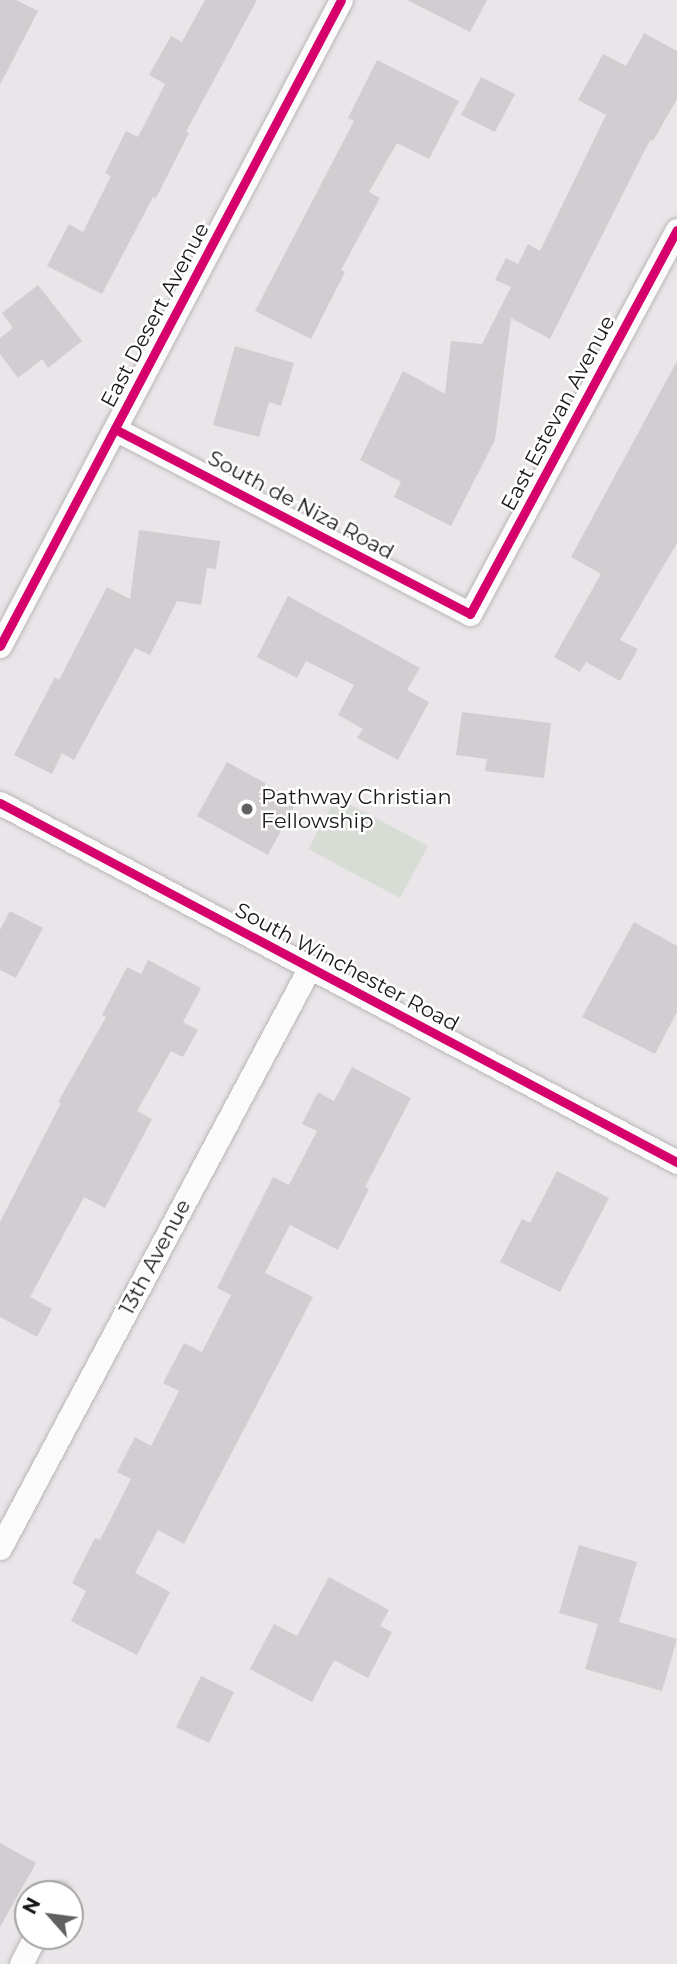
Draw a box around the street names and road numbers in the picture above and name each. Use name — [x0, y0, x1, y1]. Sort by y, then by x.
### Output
street label: East Desert Avenue — [96, 218, 214, 412]
street label: East Estevan Avenue — [496, 311, 620, 515]
street label: South de Niza Road — [204, 445, 398, 565]
street label: South Winchester Road — [231, 897, 463, 1037]
street label: 13th Avenue — [114, 1195, 196, 1319]

